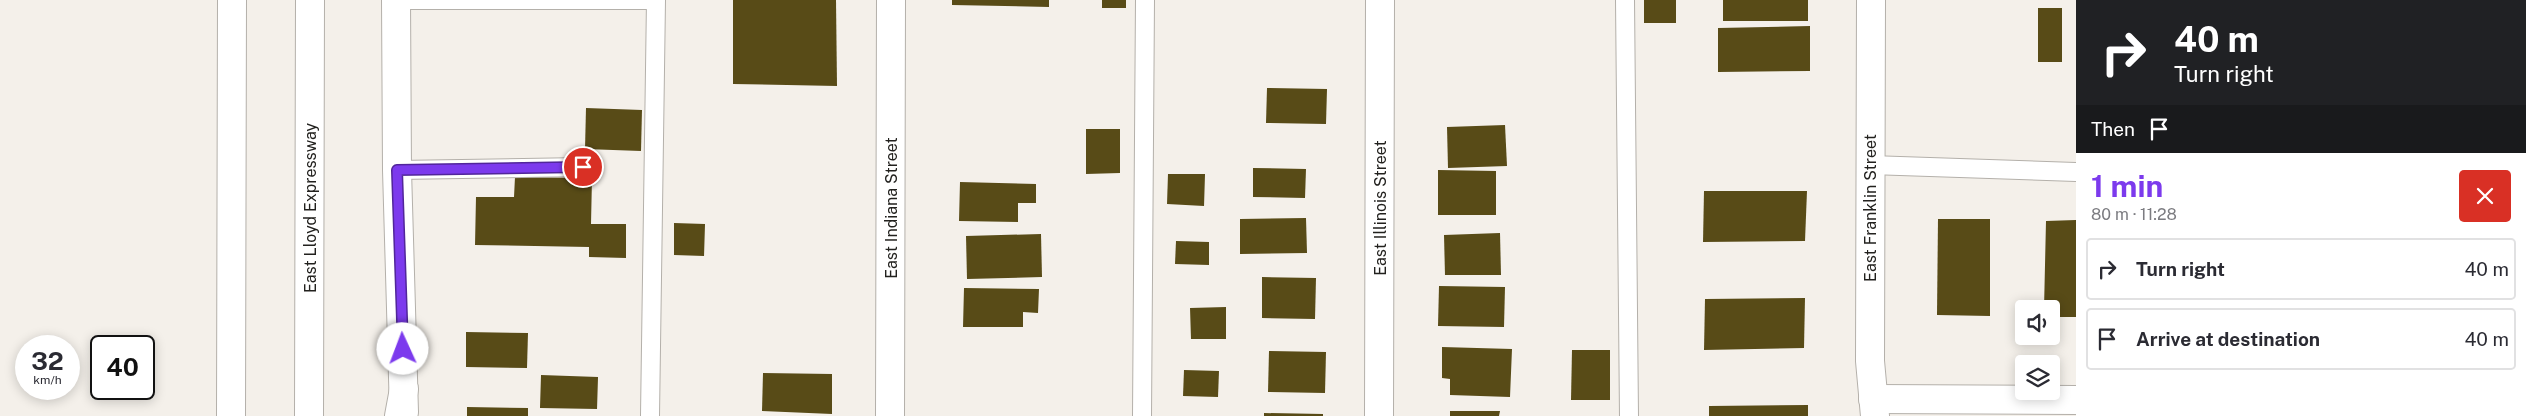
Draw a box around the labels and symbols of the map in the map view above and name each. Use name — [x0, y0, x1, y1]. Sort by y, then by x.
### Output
street label: East Lloyd Expressway — [301, 123, 320, 293]
street label: East Franklin Street — [1861, 134, 1880, 282]
street label: East Indiana Street — [882, 137, 901, 279]
street label: East Illinois Street — [1371, 140, 1390, 276]
pin — [562, 146, 604, 188]
position arrow — [376, 322, 428, 374]
speed limit sign: 40 — [90, 335, 155, 400]

